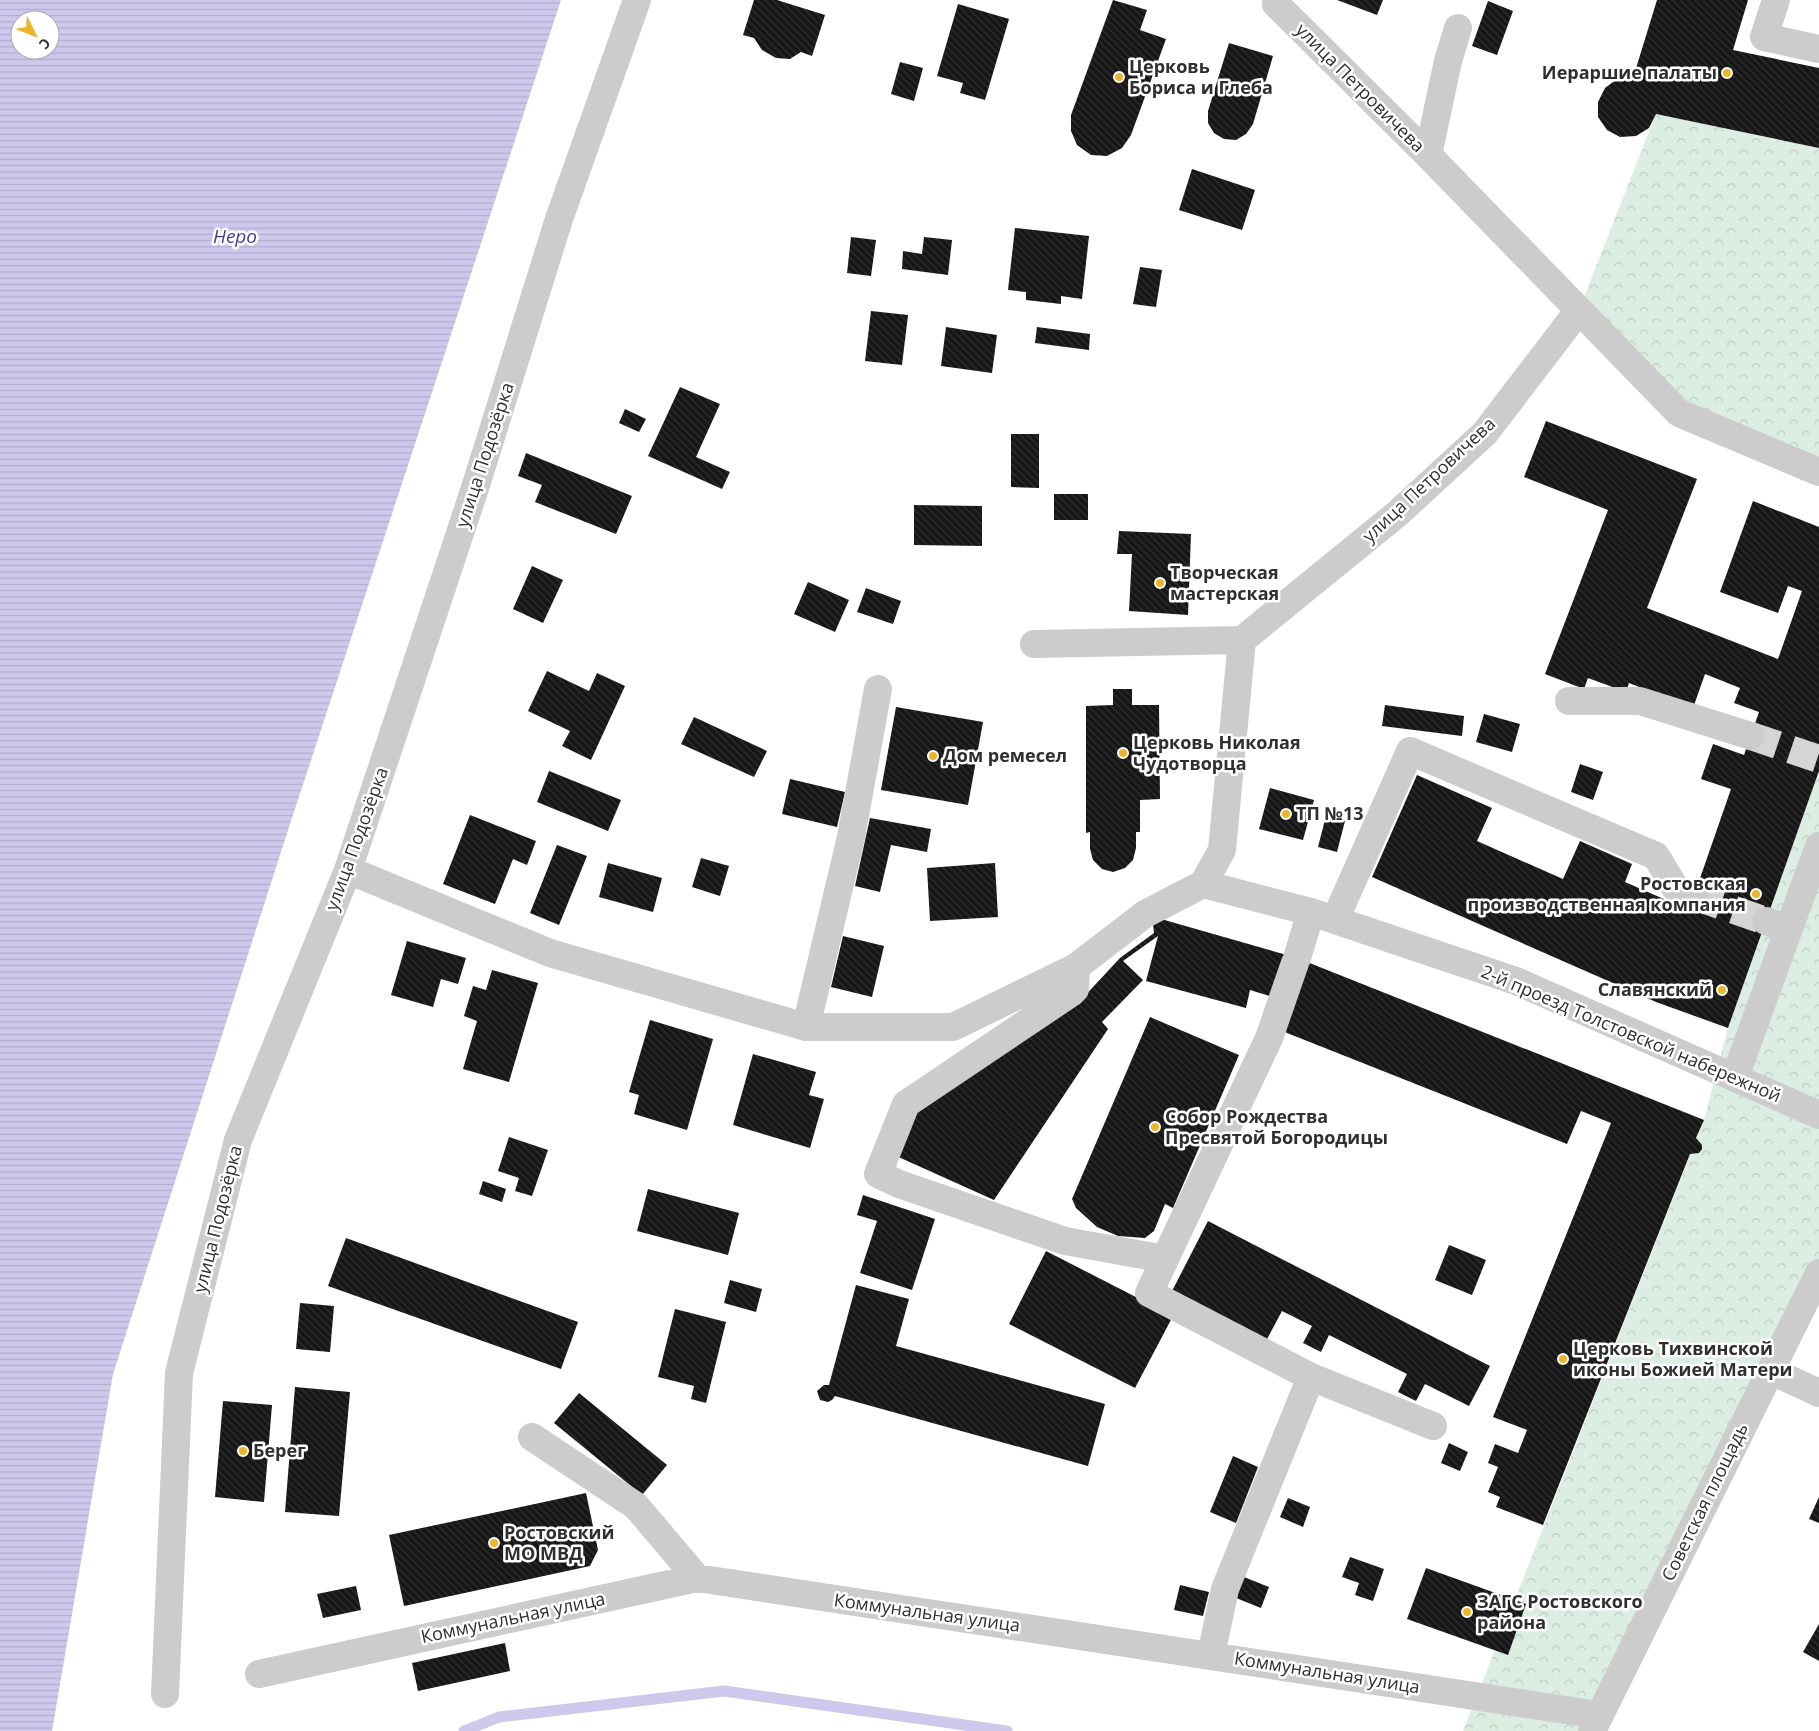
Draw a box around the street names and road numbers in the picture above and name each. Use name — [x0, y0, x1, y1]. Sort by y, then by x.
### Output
street label: улица Петровичева — [1291, 18, 1430, 157]
street label: улица Подозёрка — [449, 379, 519, 530]
street label: улица Петровичева — [1357, 411, 1500, 547]
street label: улица Подозёрка — [319, 764, 393, 914]
street label: 2-й проезд Толстовской набережной — [1478, 959, 1785, 1107]
street label: улица Подозёрка — [187, 1143, 247, 1295]
street label: Советская площадь — [1655, 1419, 1753, 1585]
street label: Коммунальная улица — [419, 1586, 607, 1648]
street label: Коммунальная улица — [833, 1587, 1022, 1637]
street label: Коммунальная улица — [1233, 1645, 1422, 1699]

